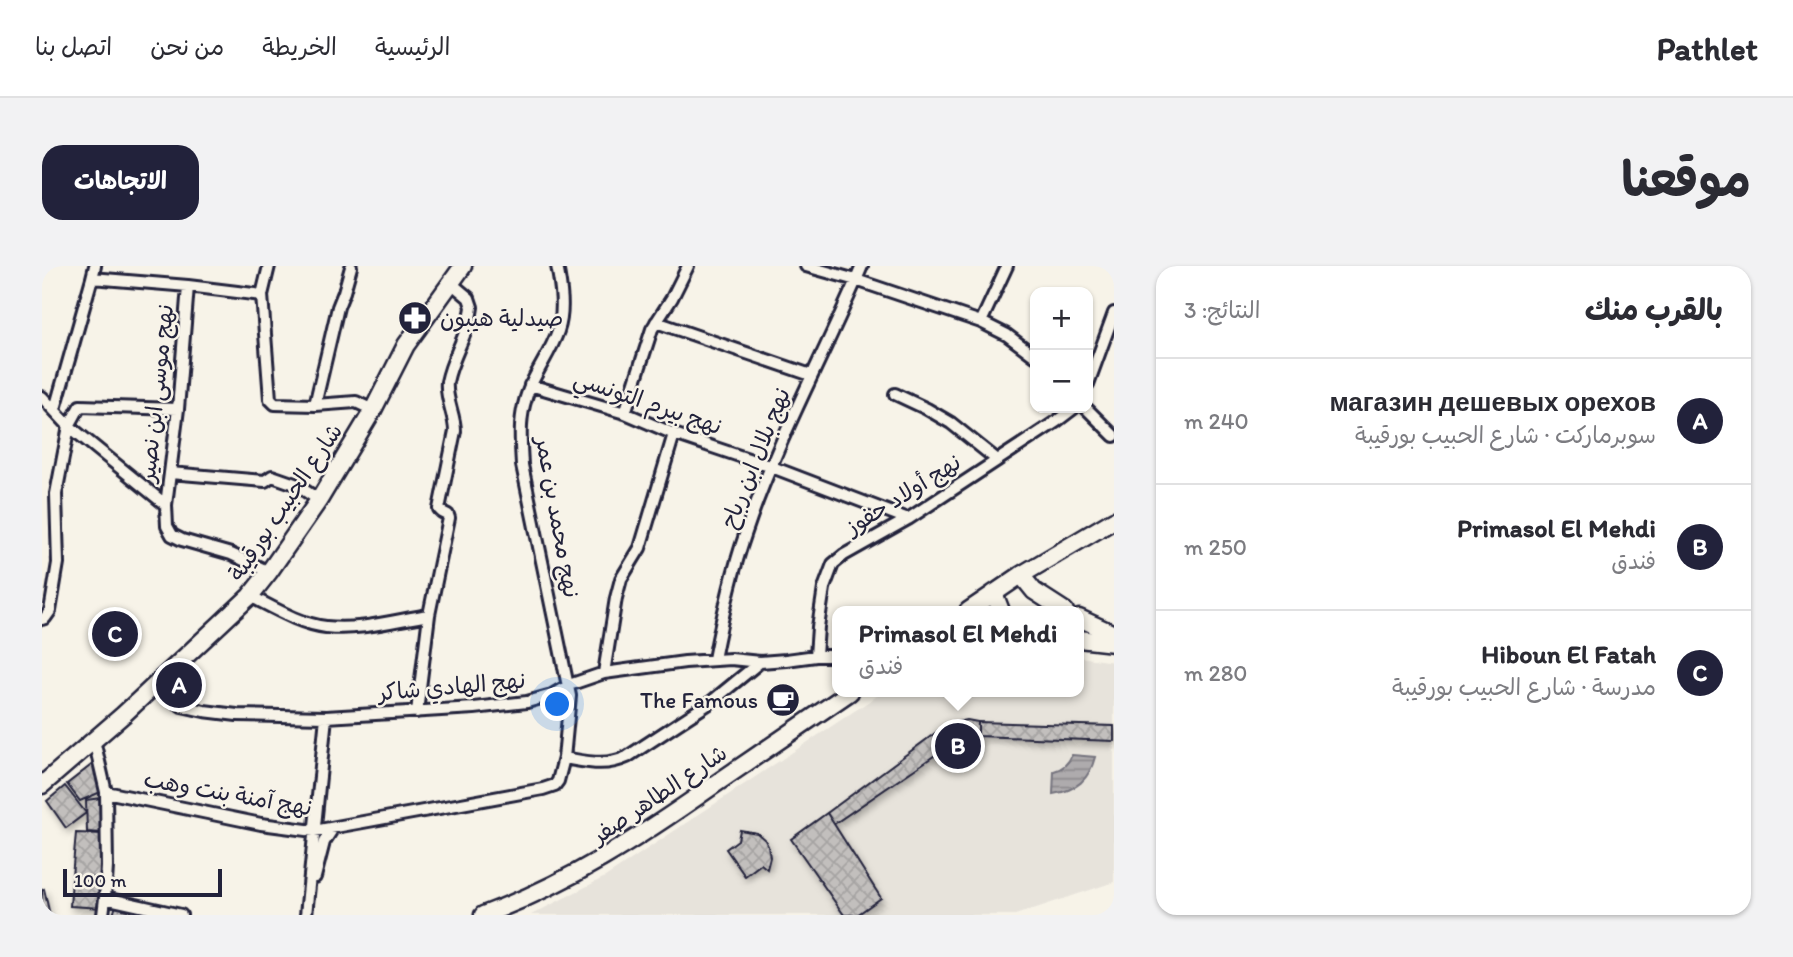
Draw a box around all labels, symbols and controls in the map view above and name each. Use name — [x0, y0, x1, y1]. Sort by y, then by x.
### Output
text: Pathlet — [1656, 29, 1758, 68]
text: اتصل بنا — [35, 32, 112, 61]
text: من نحن — [150, 32, 224, 61]
text: الخريطة — [262, 32, 337, 61]
text: الرئيسية — [375, 32, 450, 61]
button: الاتجاهات — [42, 145, 199, 220]
text: موقعنا — [1621, 149, 1751, 208]
map controls — [1030, 287, 1093, 413]
button: + — [1030, 287, 1093, 350]
text: بالقرب منك — [1585, 291, 1723, 328]
text: النتائج: 3 — [1184, 296, 1260, 324]
pharmacy icon: صيدلية هيبون — [396, 299, 434, 337]
street label: نهج موسى ابن نصير — [133, 303, 181, 485]
place label: صيدلية هيبون — [440, 304, 564, 332]
button: − — [1030, 350, 1093, 413]
street label: نهج بيرم التونسي — [568, 364, 726, 447]
street label: نهج بلال ابن رباح — [714, 383, 798, 533]
text: магазин дешевых орехов — [1329, 386, 1656, 418]
text: 240 m — [1184, 407, 1249, 435]
text: A — [1693, 407, 1707, 435]
street label: شارع الحبيب بورقيبة — [222, 418, 350, 587]
text: سوبرماركت · شارع الحبيب بورقيبة — [1355, 421, 1656, 449]
street label: نهج محمد بن عمر — [528, 432, 586, 600]
street label: نهج أولاد حفوز — [838, 447, 967, 543]
text: Primasol El Mehdi — [1457, 512, 1656, 544]
text: 250 m — [1184, 533, 1247, 561]
text: B — [1693, 533, 1707, 561]
text: فندق — [1611, 547, 1656, 575]
popup — [832, 606, 1084, 697]
pin: C — [92, 608, 138, 660]
text: Primasol El Mehdi — [859, 617, 1057, 649]
text: Hiboun El Fatah — [1481, 638, 1656, 670]
text: فندق — [859, 652, 903, 680]
pin: A — [156, 659, 202, 711]
text: 280 m — [1184, 659, 1247, 687]
text: C — [1693, 659, 1707, 687]
street label: نهج الهادي شاكر — [375, 666, 527, 710]
text: مدرسة · شارع الحبيب بورقيبة — [1392, 673, 1656, 701]
cafe icon: The Famous — [764, 681, 802, 719]
place label: The Famous — [640, 686, 758, 714]
your location — [540, 687, 574, 721]
pin: B — [935, 720, 981, 772]
street label: شارع الطاهر صفر — [584, 738, 733, 852]
street label: نهج آمنة بنت وهب — [141, 764, 314, 824]
scale bar — [63, 866, 222, 898]
text: 100 m — [74, 869, 126, 892]

